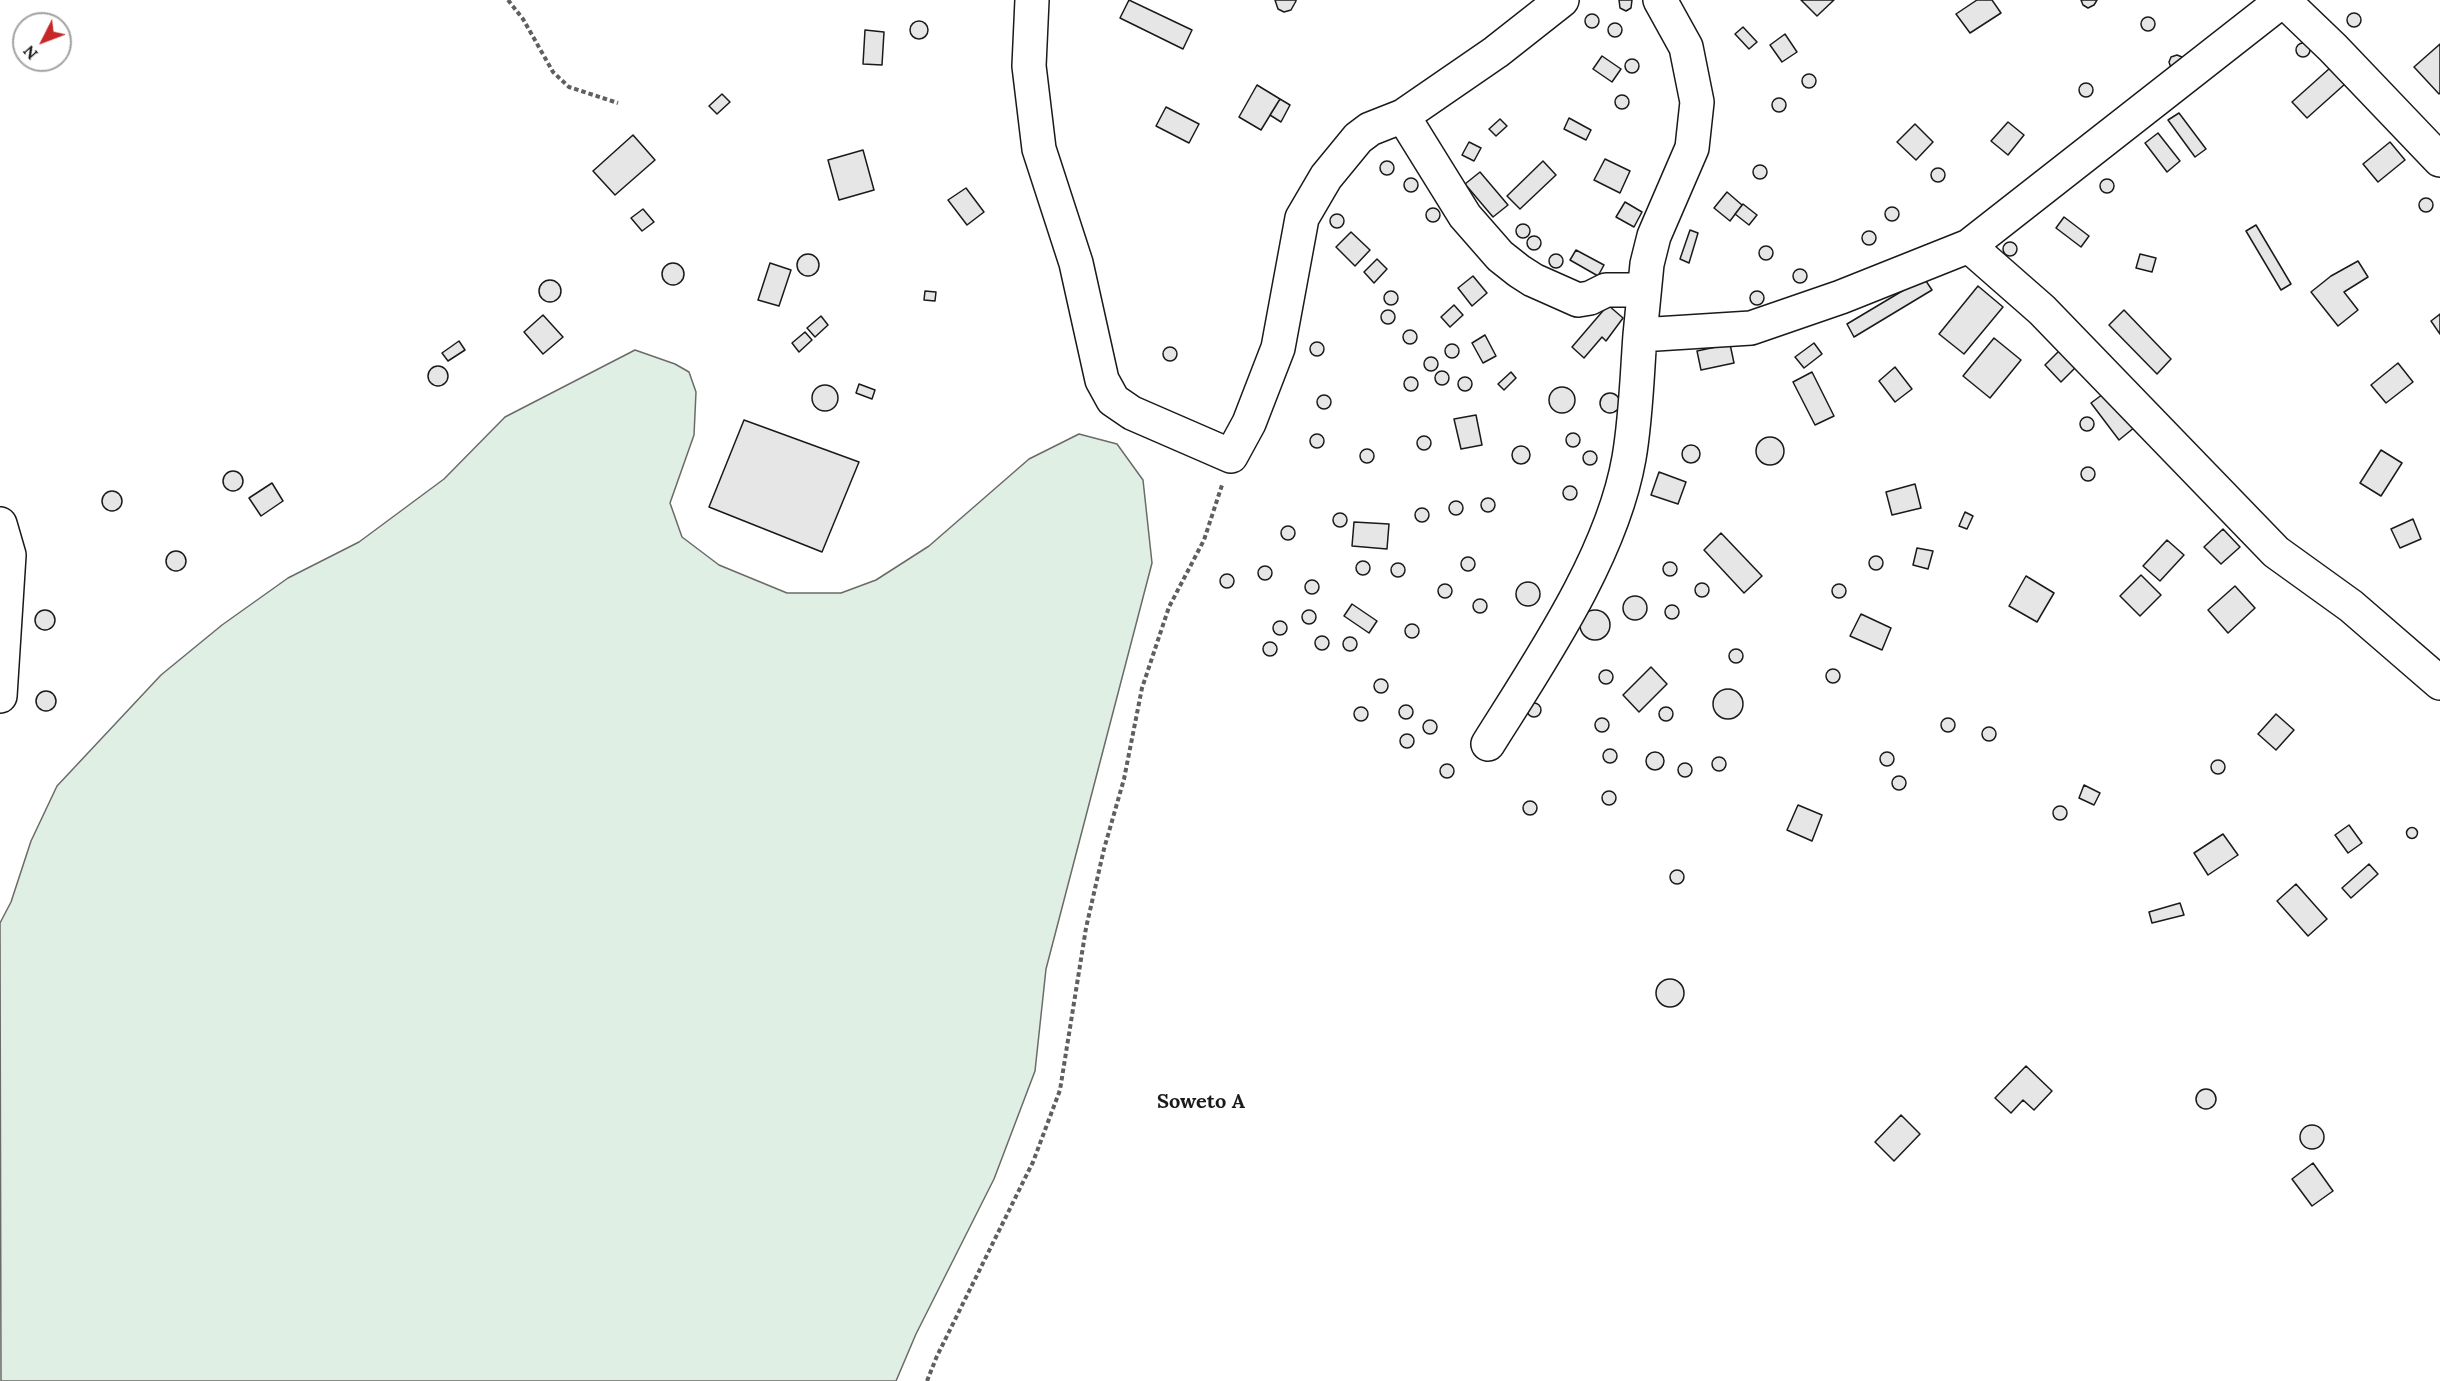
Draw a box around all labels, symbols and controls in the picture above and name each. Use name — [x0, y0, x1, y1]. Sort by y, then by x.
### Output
north arrow — [12, 12, 72, 72]
text: N — [19, 41, 42, 64]
district label: Soweto A — [1157, 1090, 1245, 1114]

